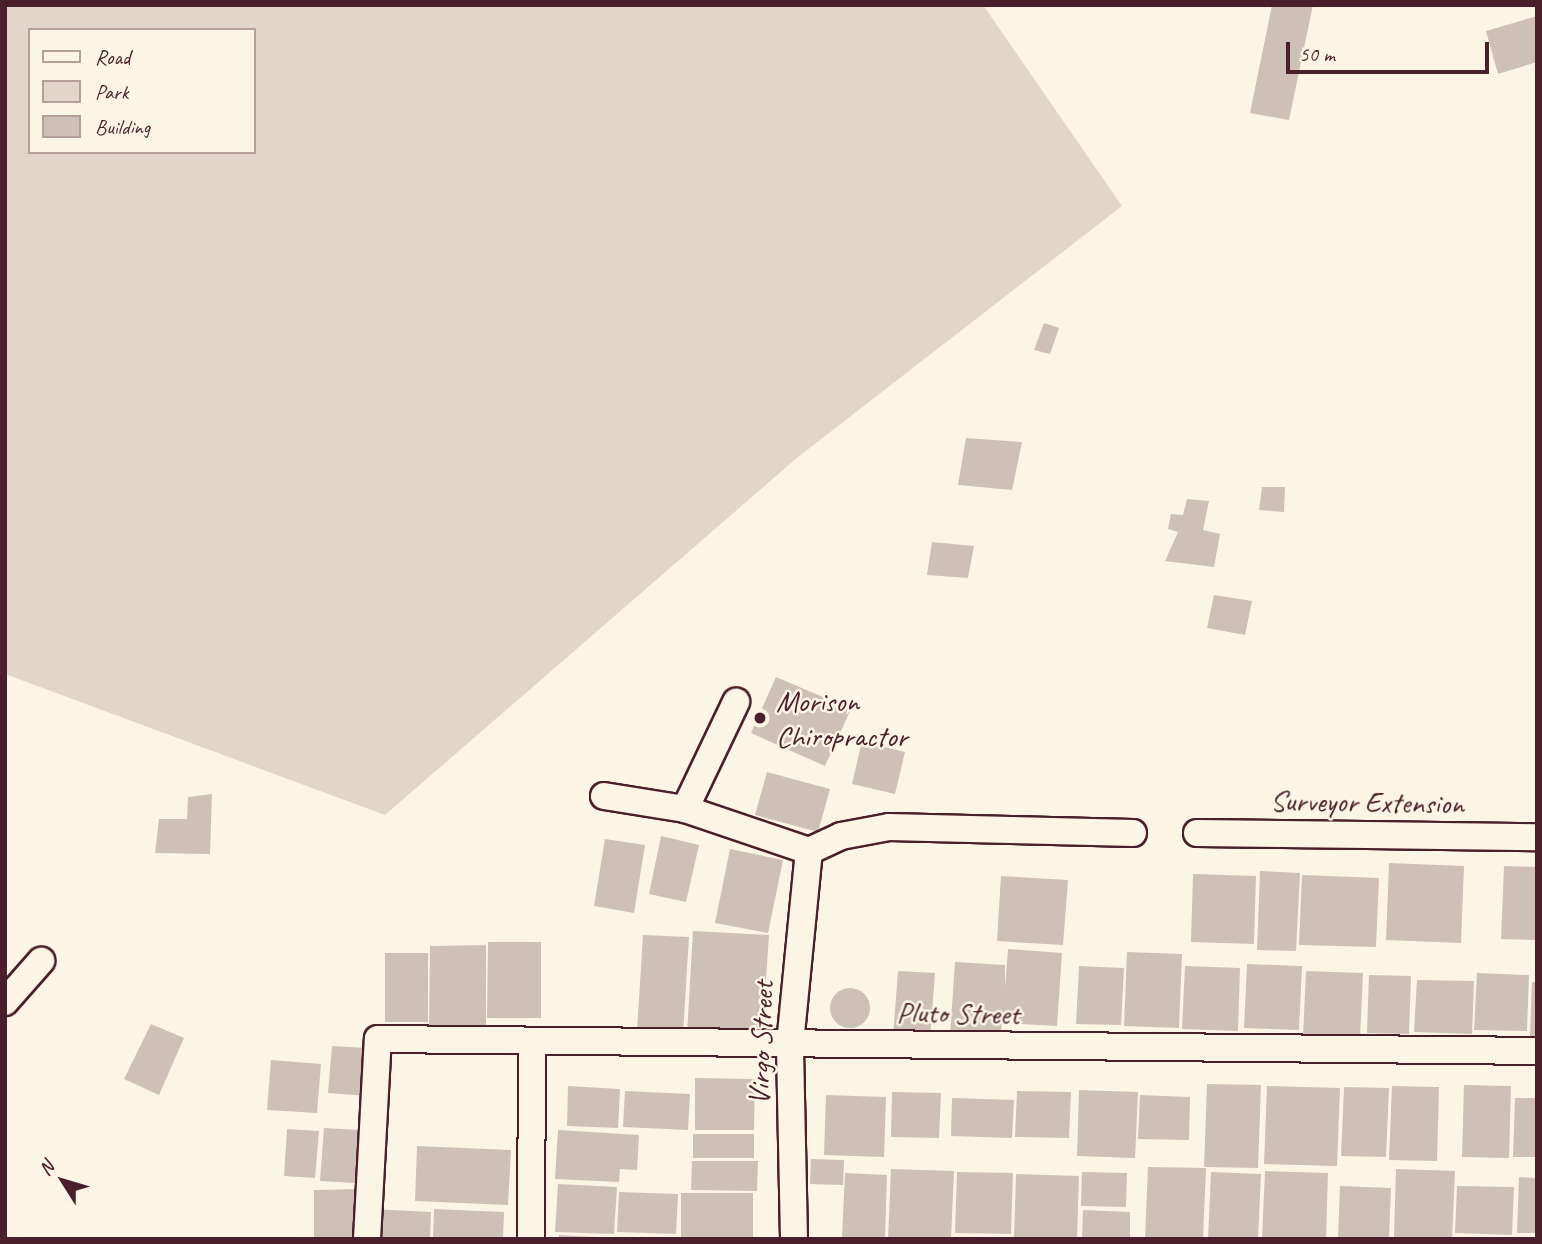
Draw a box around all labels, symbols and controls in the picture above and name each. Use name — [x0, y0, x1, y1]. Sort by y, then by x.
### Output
legend — [28, 28, 256, 154]
scale bar — [1290, 28, 1493, 72]
text: 50 m — [1299, 41, 1335, 67]
text: Road — [95, 44, 130, 70]
text: Park — [95, 79, 128, 105]
text: Building — [95, 114, 150, 140]
place label: Morison Chiropractor — [776, 683, 907, 754]
marker: Morison Chiropractor — [750, 708, 770, 728]
street label: Surveyor Extension — [1270, 782, 1464, 822]
street label: Virgo Street — [741, 980, 781, 1106]
street label: Pluto Street — [896, 994, 1020, 1032]
north arrow — [28, 1146, 98, 1216]
text: N — [33, 1156, 59, 1180]

